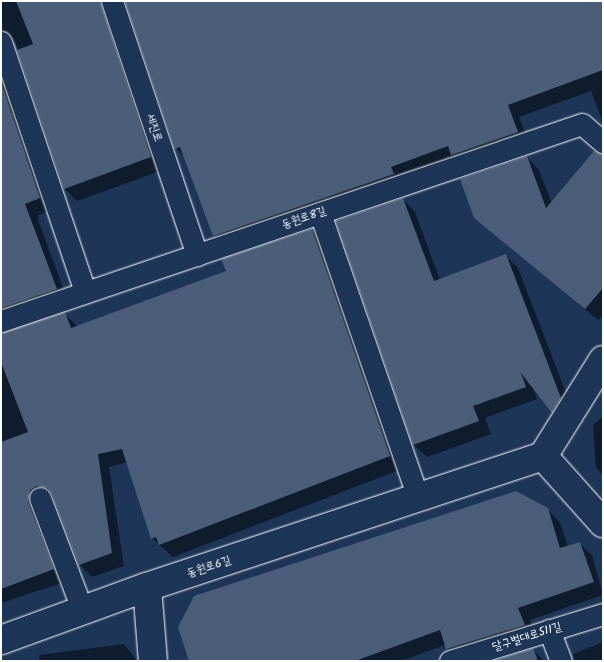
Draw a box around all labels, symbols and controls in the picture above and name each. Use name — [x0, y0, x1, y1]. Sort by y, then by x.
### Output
street label: 세진로 — [143, 112, 165, 144]
street label: 동원로8길 — [280, 204, 328, 232]
street label: 동원로6길 — [185, 553, 233, 581]
street label: 달구벌대로511길 — [491, 620, 563, 654]

